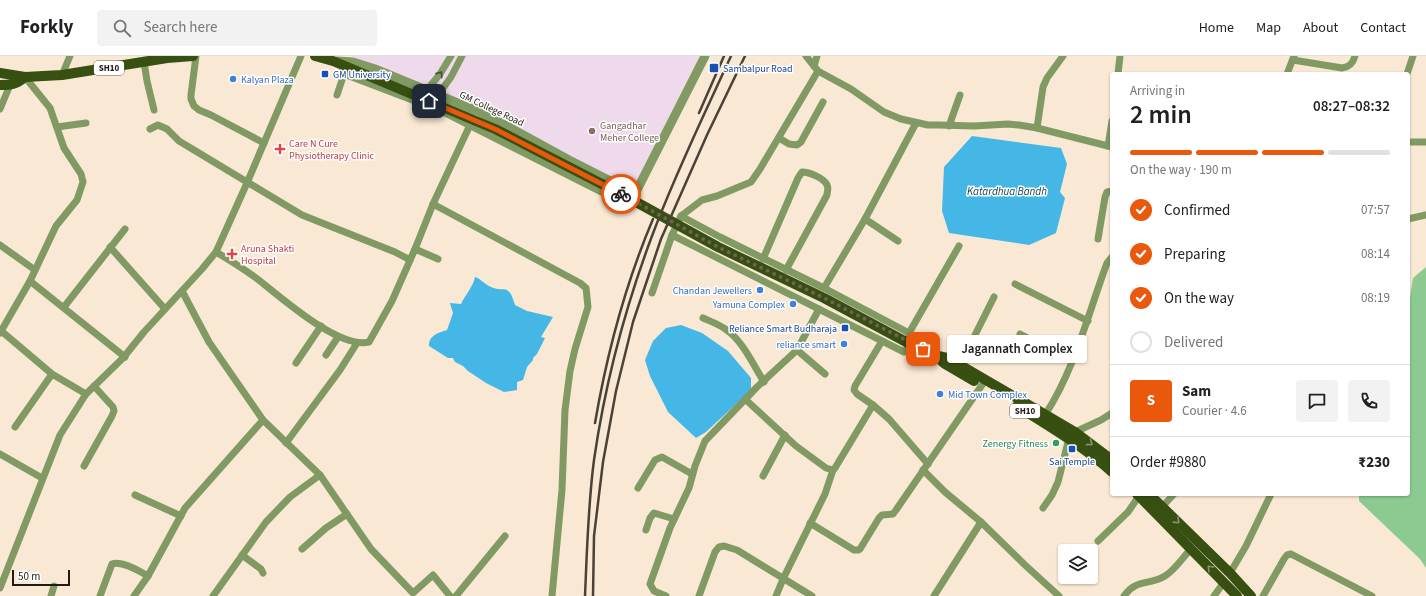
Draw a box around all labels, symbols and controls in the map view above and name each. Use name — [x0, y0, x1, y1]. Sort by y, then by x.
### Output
search box — [97, 10, 377, 46]
text: Forkly — [20, 14, 73, 41]
icon: search — [111, 17, 133, 39]
text: Search here — [143, 17, 217, 38]
text: Home — [1199, 18, 1234, 38]
text: Map — [1256, 18, 1281, 38]
text: About — [1303, 18, 1338, 38]
text: Contact — [1360, 18, 1406, 38]
road number: SH10 — [94, 61, 124, 75]
marker: Sambalpur Road — [708, 62, 720, 74]
place label: Sambalpur Road — [723, 62, 793, 76]
place label: GM University — [333, 68, 391, 82]
marker: GM University — [320, 69, 330, 79]
one-way arrow — [435, 71, 443, 78]
place label: Kalyan Plaza — [241, 73, 294, 87]
marker: Kalyan Plaza — [228, 74, 238, 84]
text: Arriving in — [1130, 82, 1185, 100]
pin — [412, 84, 446, 118]
street label: GM College Road — [457, 88, 526, 130]
icon: home — [418, 90, 440, 112]
text: 2 min — [1130, 96, 1192, 133]
text: 08:27–08:32 — [1313, 96, 1390, 117]
place label: Gangadhar Meher College — [600, 119, 659, 145]
marker: Gangadhar Meher College — [587, 126, 597, 136]
place label: Care N Cure Physiotherapy Clinic — [289, 137, 375, 163]
marker: Care N Cure Physiotherapy Clinic — [274, 143, 286, 155]
text: On the way · 190 m — [1130, 161, 1232, 179]
courier — [601, 174, 641, 214]
icon: bike — [610, 183, 632, 205]
water label: Katardhua Bandh — [967, 184, 1047, 199]
icon: check — [1130, 199, 1152, 221]
text: Confirmed — [1164, 200, 1230, 221]
text: 07:57 — [1361, 201, 1390, 219]
place label: Aruna Shakti Hospital — [241, 242, 294, 268]
icon: check — [1130, 243, 1152, 265]
text: Preparing — [1164, 244, 1225, 265]
text: 08:14 — [1361, 245, 1390, 263]
marker: Aruna Shakti Hospital — [226, 248, 238, 260]
place label: Chandan Jewellers — [673, 284, 752, 298]
marker: Chandan Jewellers — [755, 285, 765, 295]
icon: check — [1130, 287, 1152, 309]
text: On the way — [1164, 288, 1234, 309]
text: 08:19 — [1361, 289, 1390, 307]
place label: Yamuna Complex — [712, 298, 786, 312]
marker: Yamuna Complex — [788, 299, 798, 309]
place label: Reliance Smart Budharaja — [729, 322, 837, 336]
marker: Reliance Smart Budharaja — [840, 323, 850, 333]
pin — [906, 332, 940, 366]
text: Delivered — [1164, 332, 1223, 353]
callout: Jagannath Complex — [947, 335, 1087, 363]
place label: reliance smart — [776, 338, 837, 352]
icon: bag — [912, 338, 934, 360]
marker: reliance smart — [839, 339, 849, 349]
text: Jagannath Complex — [961, 340, 1073, 358]
button: chat — [1296, 380, 1338, 422]
button: phone — [1348, 380, 1390, 422]
text: Sam — [1182, 381, 1211, 402]
place label: Mid Town Complex — [948, 388, 1027, 402]
marker: Mid Town Complex — [935, 389, 945, 399]
text: S — [1147, 390, 1155, 411]
text: Courier · 4.6 — [1182, 402, 1247, 420]
road number: SH10 — [1010, 404, 1040, 418]
place label: Zenergy Fitness — [983, 437, 1048, 451]
marker: Zenergy Fitness — [1051, 438, 1061, 448]
one-way arrow — [1086, 438, 1093, 445]
marker: Sai Temple — [1067, 444, 1077, 454]
text: Order #9880 — [1130, 452, 1206, 473]
text: ₹230 — [1358, 452, 1390, 473]
place label: Sai Temple — [1049, 455, 1095, 469]
one-way arrow — [1172, 517, 1180, 524]
map controls — [1058, 544, 1098, 584]
button: layers — [1058, 544, 1098, 584]
one-way arrow — [1207, 565, 1215, 573]
scale bar — [12, 568, 70, 587]
text: 50 m — [18, 569, 40, 584]

